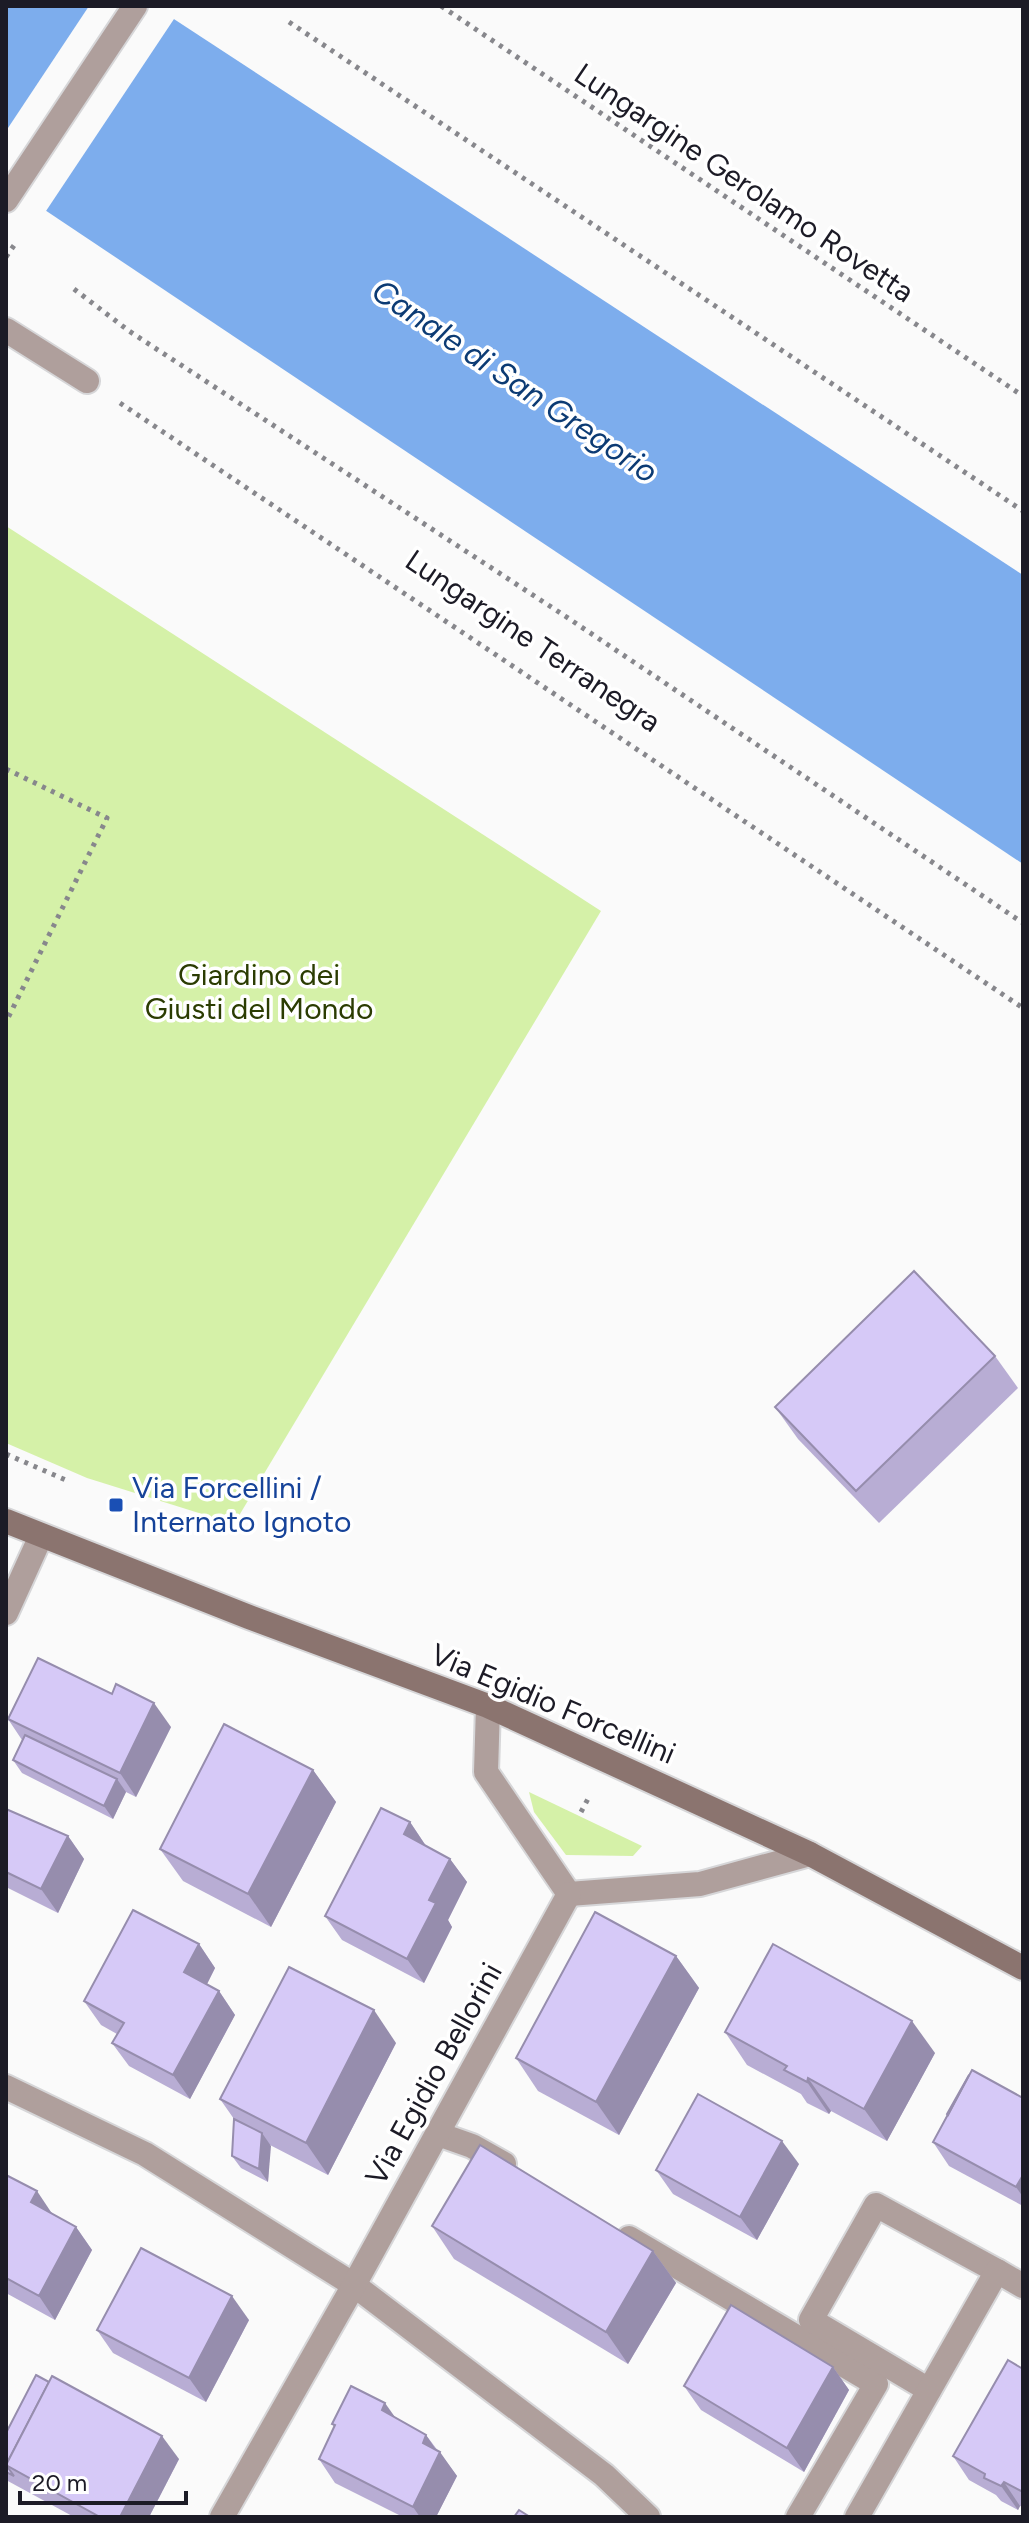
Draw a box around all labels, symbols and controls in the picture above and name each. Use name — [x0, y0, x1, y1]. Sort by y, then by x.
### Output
street label: Lungargine Gerolamo Rovetta — [567, 55, 921, 310]
water label: Canale di San Gregorio — [365, 271, 665, 491]
street label: Lungargine Terranegra — [399, 541, 668, 740]
park label: Giardino dei Giusti del Mondo — [145, 956, 373, 1027]
place label: Via Forcellini / Internato Ignoto — [132, 1469, 351, 1540]
marker: Via Forcellini / Internato Ignoto — [107, 1496, 125, 1514]
street label: Via Egidio Forcellini — [425, 1635, 681, 1772]
street label: Via Egidio Bellorini — [357, 1956, 510, 2191]
scale bar — [20, 2455, 186, 2505]
text: 20 m — [32, 2468, 87, 2497]

